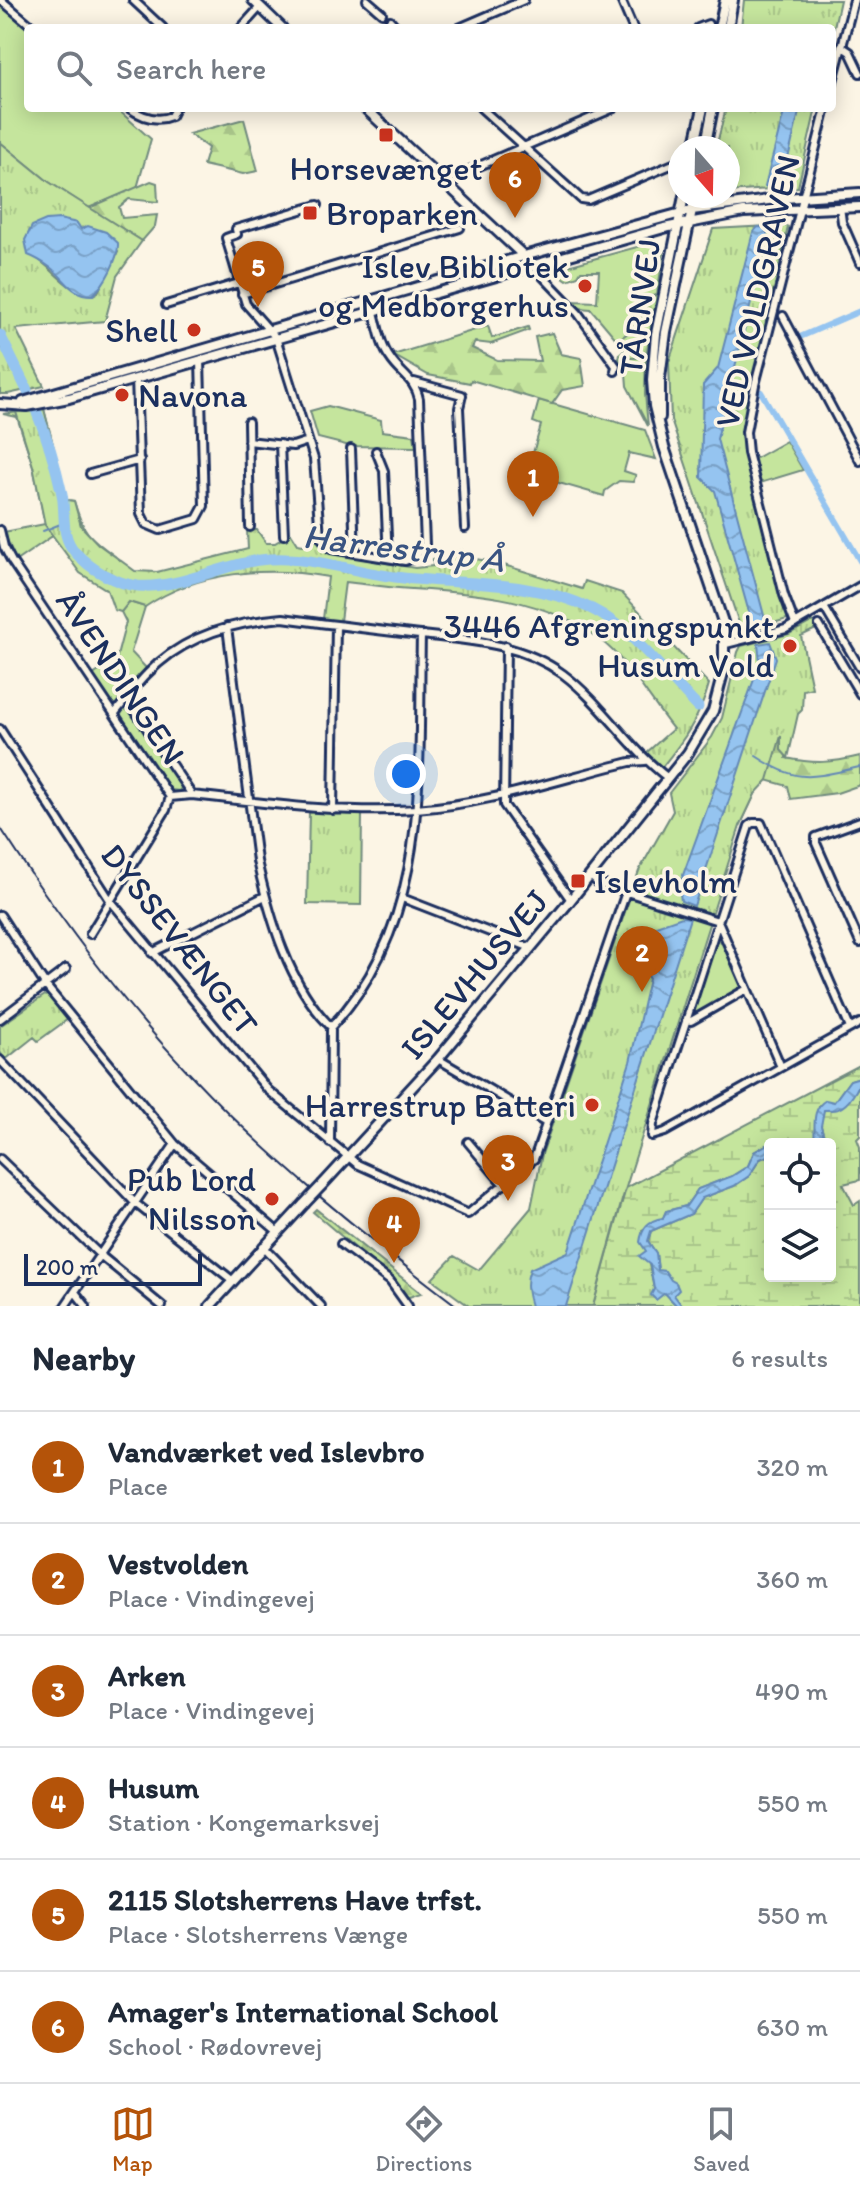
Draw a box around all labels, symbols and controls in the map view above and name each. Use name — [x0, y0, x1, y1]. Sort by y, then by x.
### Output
search box — [24, 24, 836, 112]
icon: search — [52, 46, 96, 90]
text: Search here — [116, 50, 266, 87]
marker: Horsevænget — [377, 126, 395, 144]
north arrow — [668, 136, 740, 208]
place label: Horsevænget — [290, 148, 482, 189]
street label: VED VOLDGRAVEN — [706, 151, 809, 432]
pin: 6 — [489, 152, 541, 218]
place label: Broparken — [326, 193, 478, 234]
marker: Broparken — [301, 204, 319, 222]
street label: TÅRNVEJ — [610, 236, 669, 378]
pin: 5 — [232, 241, 284, 307]
place label: Islev Bibliotek og Medborgerhus — [318, 246, 569, 326]
marker: Islev Bibliotek og Medborgerhus — [576, 277, 594, 295]
place label: Shell — [105, 310, 178, 351]
marker: Shell — [185, 321, 203, 339]
place label: Navona — [138, 375, 248, 416]
marker: Navona — [113, 386, 131, 404]
pin: 1 — [507, 451, 559, 517]
water label: Harrestrup Å — [301, 514, 508, 581]
street label: ÅVENDINGEN — [47, 582, 194, 772]
place label: 3446 Afgreningspunkt Husum Vold — [443, 606, 774, 686]
marker: 3446 Afgreningspunkt Husum Vold — [781, 637, 799, 655]
your location — [386, 754, 426, 794]
street label: DYSSEVÆNGET — [92, 835, 267, 1043]
place label: Islevholm — [594, 861, 737, 902]
marker: Islevholm — [569, 872, 587, 890]
street label: ISLEVHUSVEJ — [392, 881, 557, 1067]
pin: 2 — [616, 926, 668, 992]
place label: Harrestrup Batteri — [305, 1085, 576, 1126]
marker: Harrestrup Batteri — [583, 1096, 601, 1114]
pin: 3 — [482, 1135, 534, 1201]
map controls — [764, 1138, 836, 1282]
button: locate — [764, 1138, 836, 1210]
place label: Pub Lord Nilsson — [127, 1159, 256, 1239]
marker: Pub Lord Nilsson — [263, 1190, 281, 1208]
pin: 4 — [368, 1197, 420, 1263]
button: layers — [764, 1210, 836, 1282]
scale bar — [24, 1250, 202, 1286]
text: 200 m — [36, 1254, 98, 1281]
text: Nearby — [32, 1338, 135, 1379]
text: 6 results — [731, 1342, 828, 1374]
text: Vandværket ved Islevbro — [108, 1433, 425, 1470]
text: 1 — [52, 1451, 64, 1483]
text: 320 m — [756, 1451, 828, 1483]
text: Place — [108, 1470, 168, 1502]
text: Vestvolden — [108, 1545, 248, 1582]
text: 2 — [51, 1563, 65, 1595]
text: 360 m — [756, 1563, 828, 1595]
text: Place · Vindingevej — [108, 1582, 315, 1614]
text: Arken — [108, 1657, 186, 1694]
text: 3 — [51, 1675, 65, 1707]
text: 490 m — [755, 1675, 828, 1707]
text: Place · Vindingevej — [108, 1694, 315, 1726]
text: Husum — [108, 1769, 199, 1806]
text: 4 — [50, 1787, 66, 1819]
text: 550 m — [757, 1787, 828, 1819]
text: Station · Kongemarksvej — [108, 1806, 380, 1838]
text: 2115 Slotsherrens Have trfst. — [108, 1881, 482, 1918]
text: 5 — [51, 1899, 65, 1931]
text: 550 m — [757, 1899, 828, 1931]
text: Place · Slotsherrens Vænge — [108, 1918, 408, 1950]
text: Amager's International School — [108, 1993, 498, 2030]
text: 6 — [51, 2011, 65, 2043]
text: 630 m — [756, 2011, 828, 2043]
text: School · Rødovrevej — [108, 2030, 322, 2062]
tab: Map — [111, 2102, 155, 2177]
tab: Directions — [376, 2102, 472, 2177]
tab: Saved — [693, 2102, 749, 2177]

